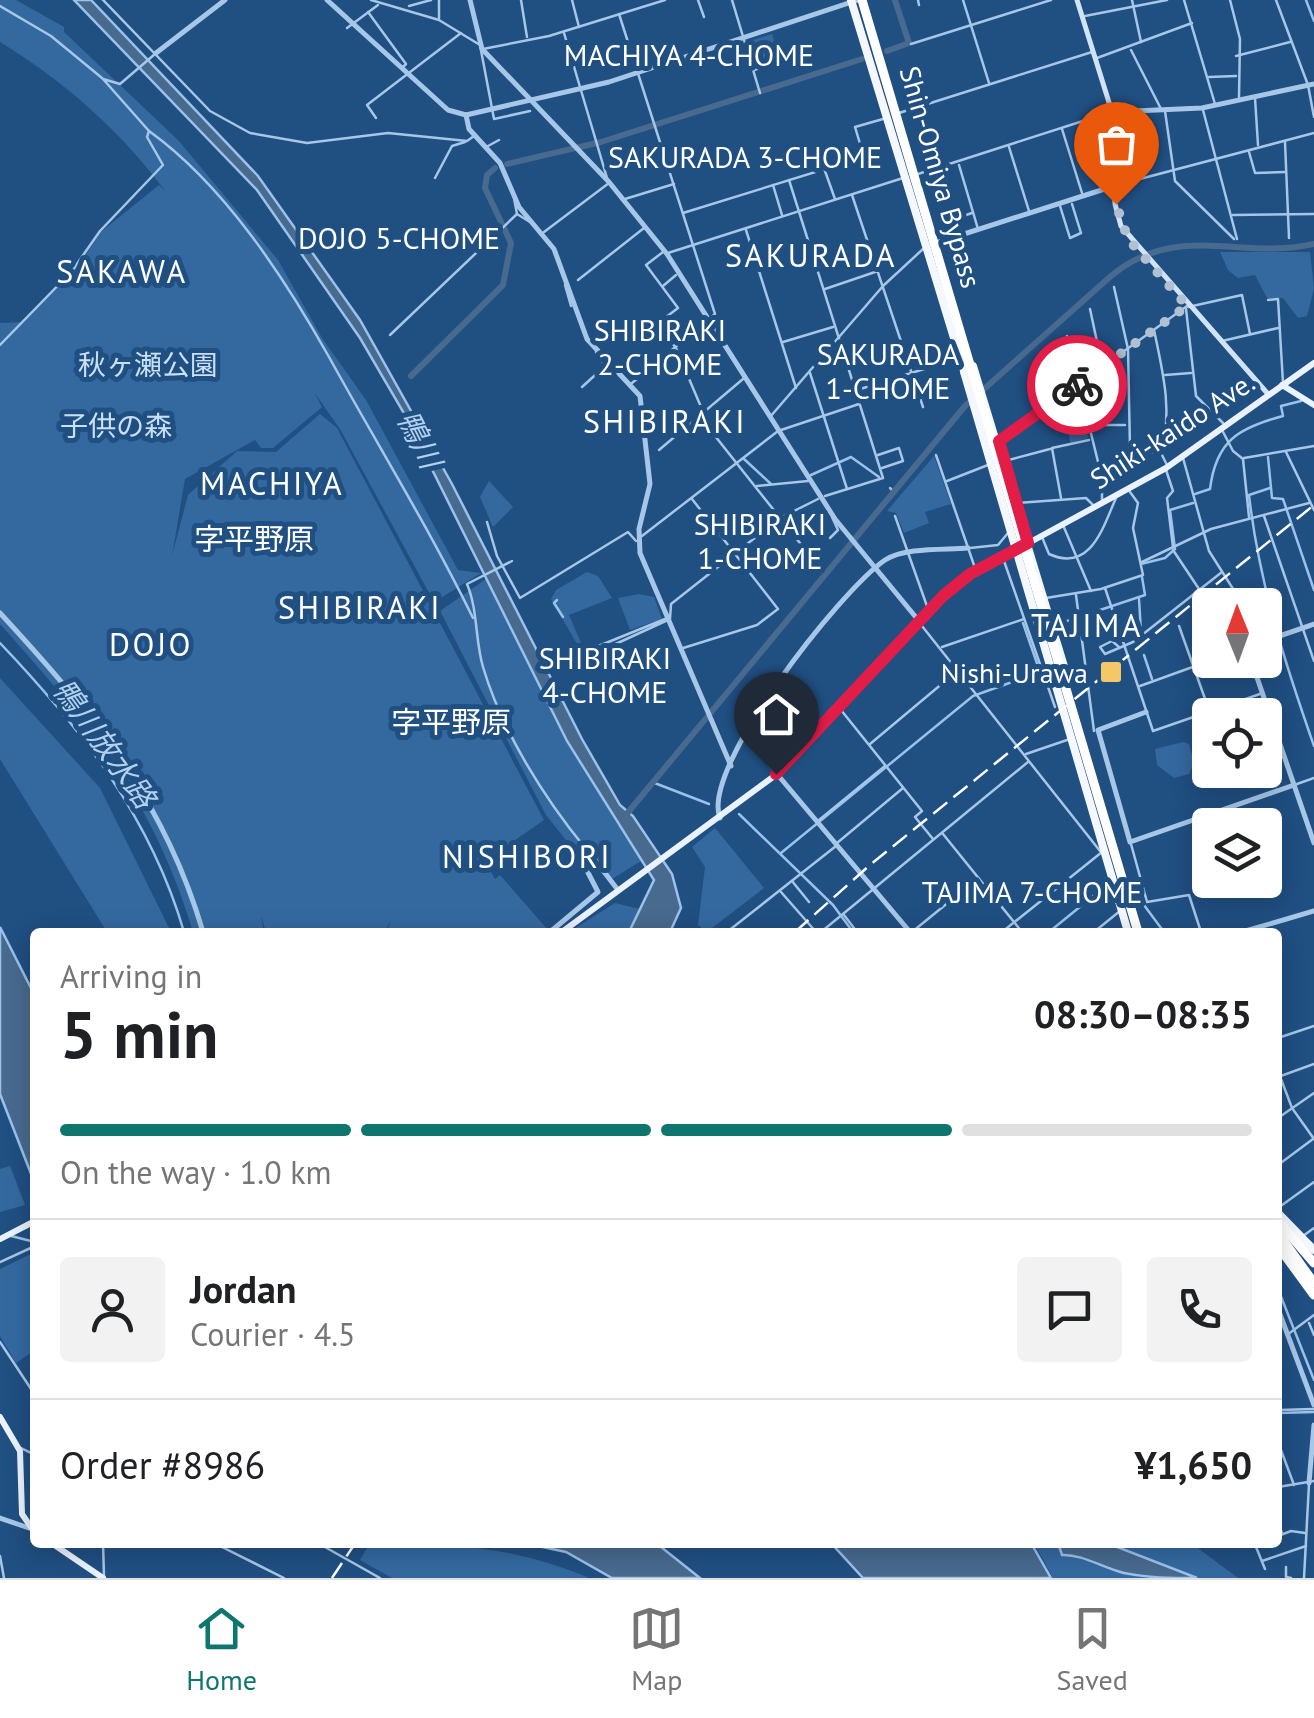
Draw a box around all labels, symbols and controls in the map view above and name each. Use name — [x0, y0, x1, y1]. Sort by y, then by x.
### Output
district label: MACHIYA 4-CHOME — [564, 35, 814, 74]
street label: Shin-Omiya Bypass — [892, 62, 990, 292]
pin — [1074, 102, 1159, 205]
icon: bag — [1089, 117, 1144, 172]
district label: SAKURADA 3-CHOME — [608, 137, 882, 176]
district label: DOJO 5-CHOME — [298, 218, 500, 257]
district label: SAKURADA — [725, 234, 897, 276]
district label: SAKAWA — [56, 250, 188, 292]
district label: SHIBIRAKI 2-CHOME — [594, 310, 726, 383]
district label: SAKURADA 1-CHOME — [817, 334, 960, 407]
courier — [1027, 335, 1127, 435]
park label: 秋ヶ瀬公園 — [78, 346, 218, 383]
icon: bike — [1050, 358, 1105, 413]
street label: Shiki-kaido Ave. — [1083, 363, 1261, 497]
district label: SHIBIRAKI — [583, 400, 747, 442]
water label: 鴨川 — [389, 403, 452, 477]
park label: 子供の森 — [60, 407, 172, 444]
district label: MACHIYA — [200, 462, 344, 504]
district label: SHIBIRAKI 1-CHOME — [694, 504, 826, 577]
district label: 字平野原 — [194, 519, 314, 558]
district label: SHIBIRAKI — [278, 586, 442, 628]
north arrow — [1192, 588, 1282, 678]
map controls — [1192, 588, 1282, 898]
district label: TAJIMA — [1031, 604, 1143, 646]
district label: DOJO — [109, 623, 193, 665]
district label: SHIBIRAKI 4-CHOME — [539, 638, 671, 711]
place label: Nishi-Urawa — [941, 654, 1088, 691]
marker: Nishi-Urawa — [1098, 659, 1124, 685]
water label: 鴨川放水路 — [45, 671, 167, 818]
pin — [734, 672, 819, 775]
icon: home — [749, 687, 804, 742]
button: locate — [1192, 698, 1282, 788]
district label: 字平野原 — [391, 702, 511, 741]
button: layers — [1192, 808, 1282, 898]
district label: NISHIBORI — [442, 835, 612, 877]
district label: TAJIMA 7-CHOME — [922, 872, 1142, 911]
text: Arriving in — [60, 955, 202, 997]
text: 08:30–08:35 — [1034, 989, 1252, 1038]
text: 5 min — [60, 992, 219, 1076]
text: On the way · 1.0 km — [60, 1151, 331, 1193]
button: person — [60, 1257, 165, 1362]
button: chat — [1017, 1257, 1122, 1362]
button: phone — [1147, 1257, 1252, 1362]
text: Jordan — [190, 1264, 296, 1313]
text: Courier · 4.5 — [190, 1313, 356, 1355]
text: Order #8986 — [60, 1440, 265, 1489]
text: ¥1,650 — [1135, 1440, 1252, 1489]
tab: Home — [186, 1601, 257, 1698]
tab: Map — [629, 1601, 684, 1698]
tab: Saved — [1057, 1601, 1128, 1698]

